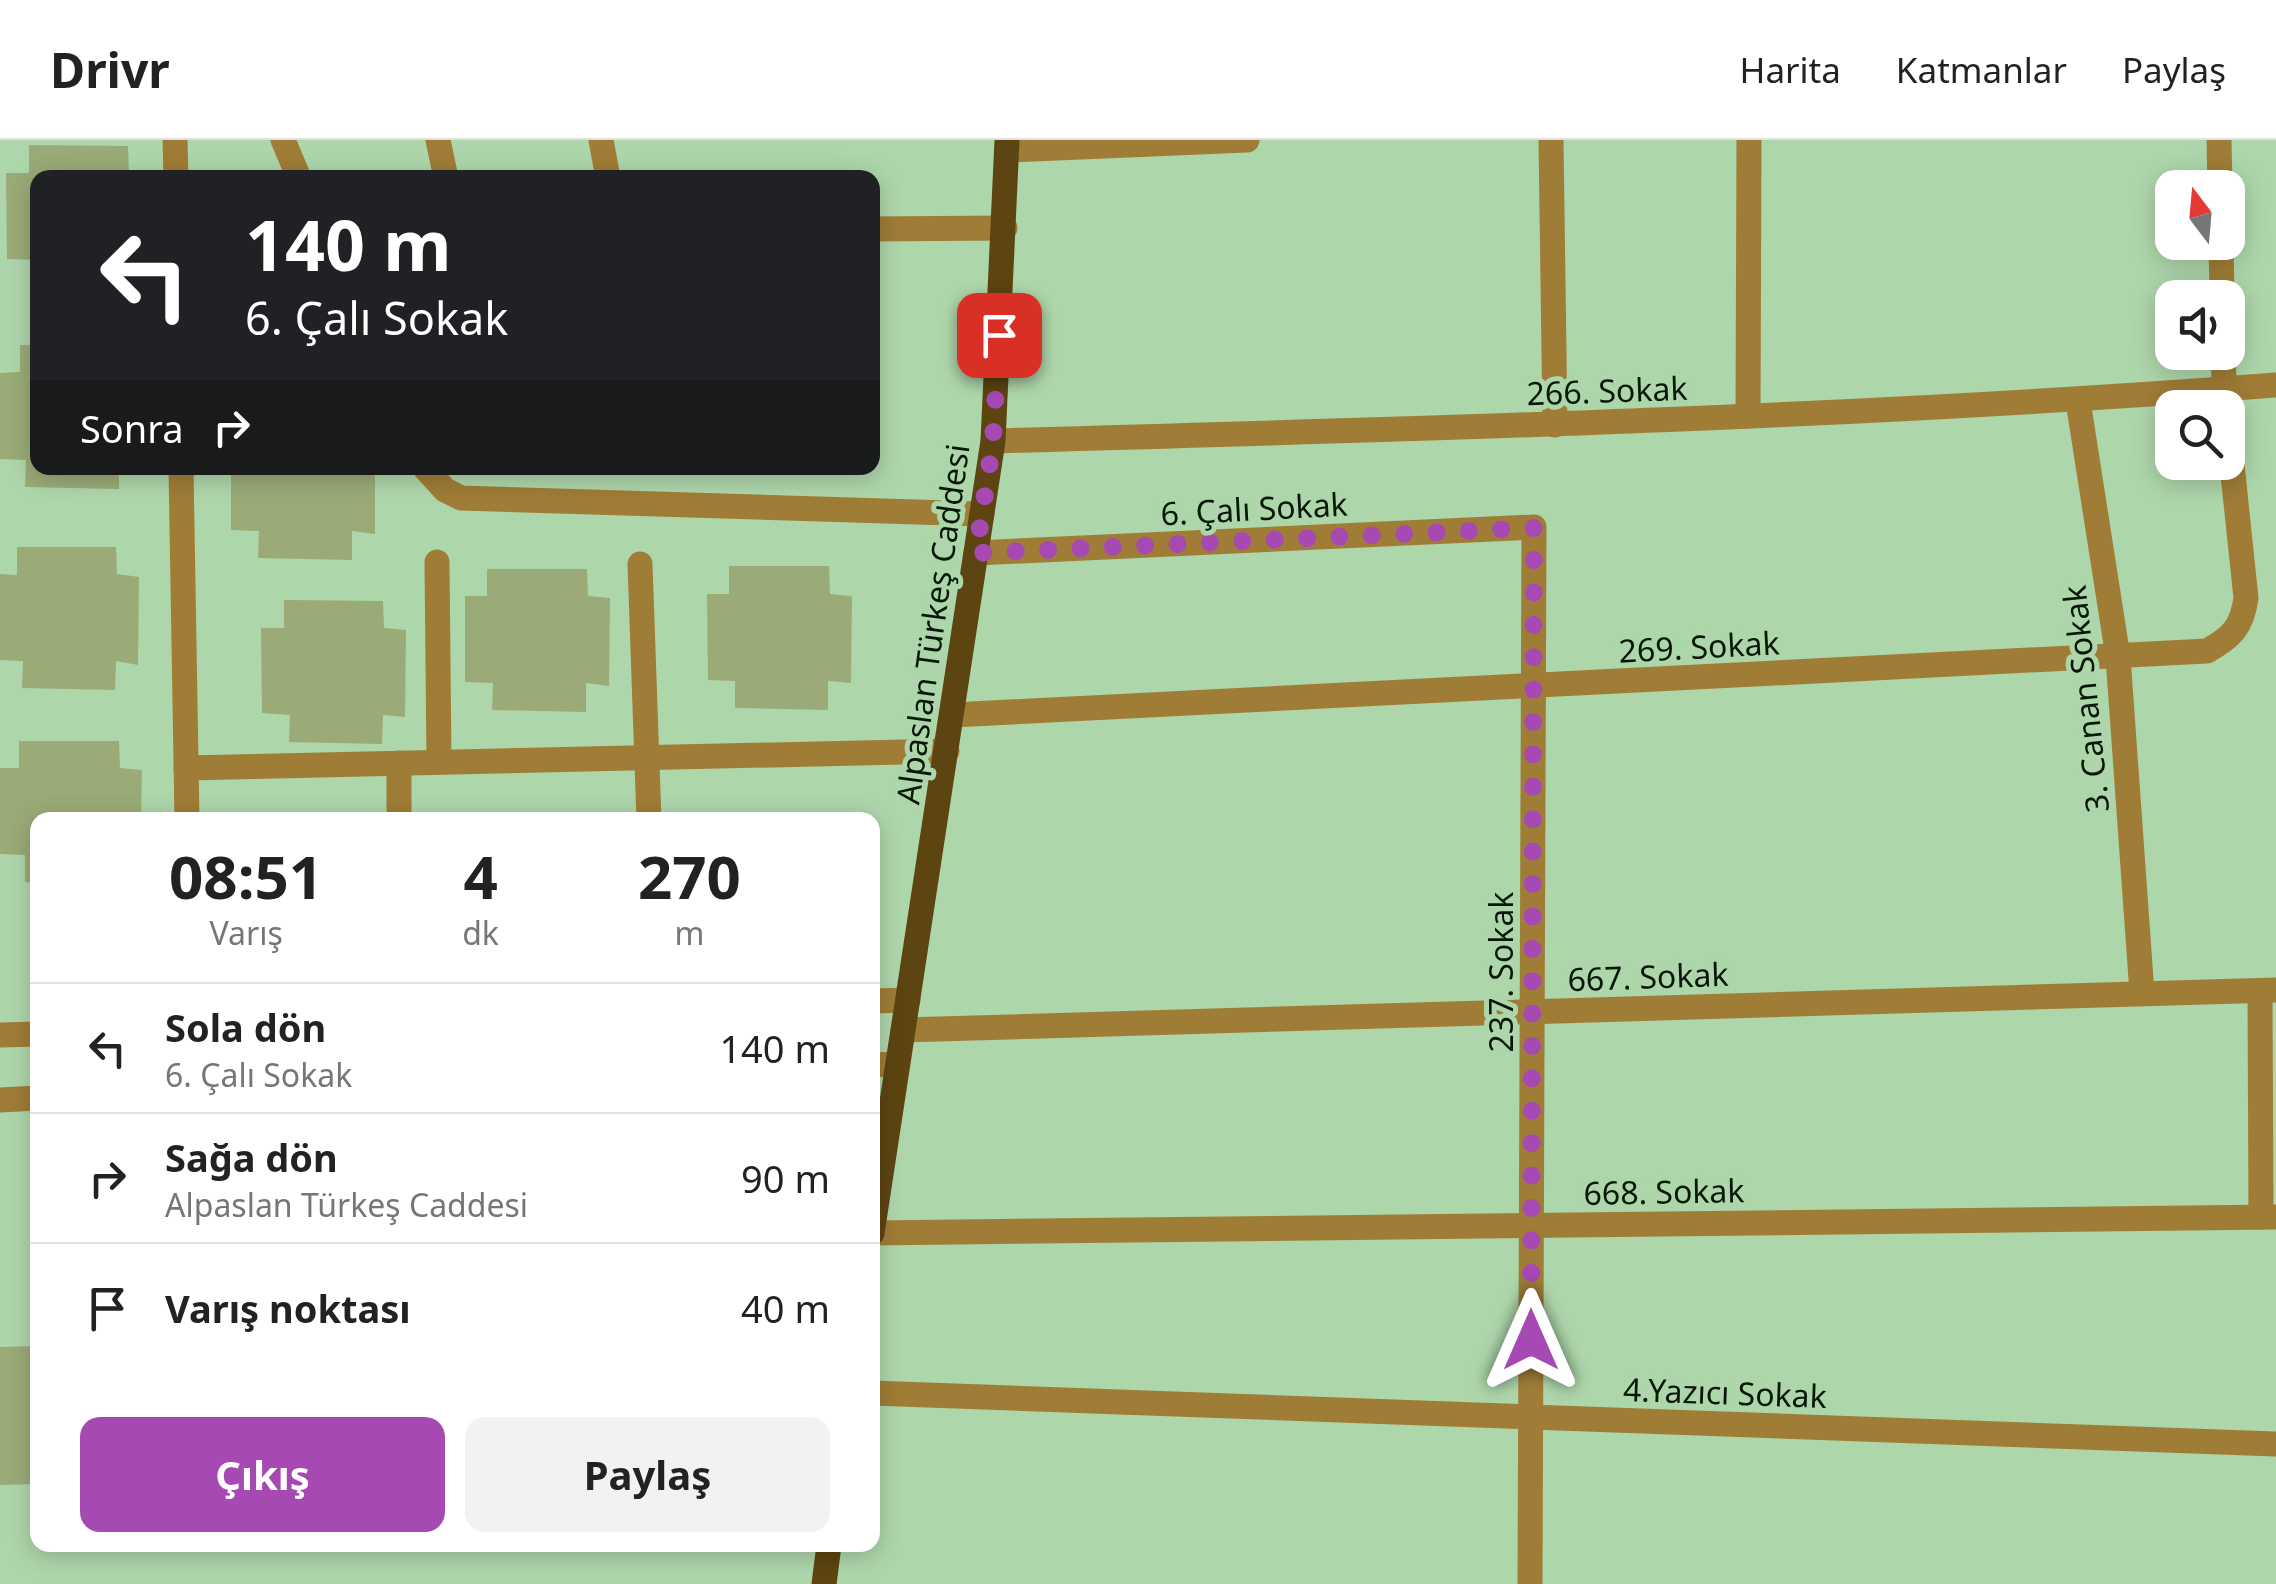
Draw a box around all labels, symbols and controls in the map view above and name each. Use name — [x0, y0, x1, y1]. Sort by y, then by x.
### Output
text: Drivr — [50, 37, 170, 102]
text: Harita — [1740, 46, 1841, 93]
text: Katmanlar — [1896, 46, 2067, 93]
text: Paylaş — [2122, 46, 2226, 93]
north arrow — [2155, 170, 2245, 260]
map controls — [2155, 170, 2245, 480]
text: 140 m — [245, 196, 452, 292]
icon: left — [80, 210, 210, 340]
button: sound — [2155, 280, 2245, 370]
text: 6. Çalı Sokak — [245, 287, 508, 348]
pin — [957, 293, 1042, 378]
icon: arrive — [972, 308, 1027, 363]
street label: 266. Sokak — [1526, 366, 1688, 414]
button: search — [2155, 390, 2245, 480]
icon: right — [204, 400, 259, 455]
text: Sonra — [80, 402, 184, 454]
street label: Alpaslan Türkeş Caddesi — [885, 441, 979, 807]
street label: 6. Çalı Sokak — [1159, 482, 1349, 534]
street label: 3. Canan Sokak — [2052, 583, 2118, 815]
street label: 269. Sokak — [1618, 620, 1780, 672]
text: 08:51 — [169, 835, 323, 917]
text: 4 — [463, 835, 498, 917]
text: 270 — [638, 835, 741, 917]
street label: 237. Sokak — [1479, 892, 1522, 1052]
text: Varış — [209, 911, 283, 954]
text: dk — [462, 911, 499, 954]
text: m — [674, 911, 704, 954]
street label: 667. Sokak — [1567, 952, 1729, 1000]
text: Sola dön — [165, 1001, 326, 1053]
icon: left — [80, 1021, 135, 1076]
text: 140 m — [719, 1022, 830, 1074]
text: 6. Çalı Sokak — [165, 1053, 352, 1096]
text: Sağa dön — [165, 1131, 338, 1183]
icon: right — [80, 1151, 135, 1206]
text: 90 m — [741, 1152, 830, 1204]
street label: 668. Sokak — [1583, 1168, 1745, 1214]
text: Alpaslan Türkeş Caddesi — [165, 1183, 528, 1226]
icon: arrive — [80, 1281, 135, 1336]
text: Varış noktası — [165, 1282, 411, 1334]
text: 40 m — [741, 1282, 830, 1334]
position arrow — [1479, 1288, 1583, 1392]
street label: 4.Yazıcı Sokak — [1622, 1367, 1828, 1417]
button: Çıkış — [80, 1417, 445, 1532]
button: Paylaş — [465, 1417, 830, 1532]

